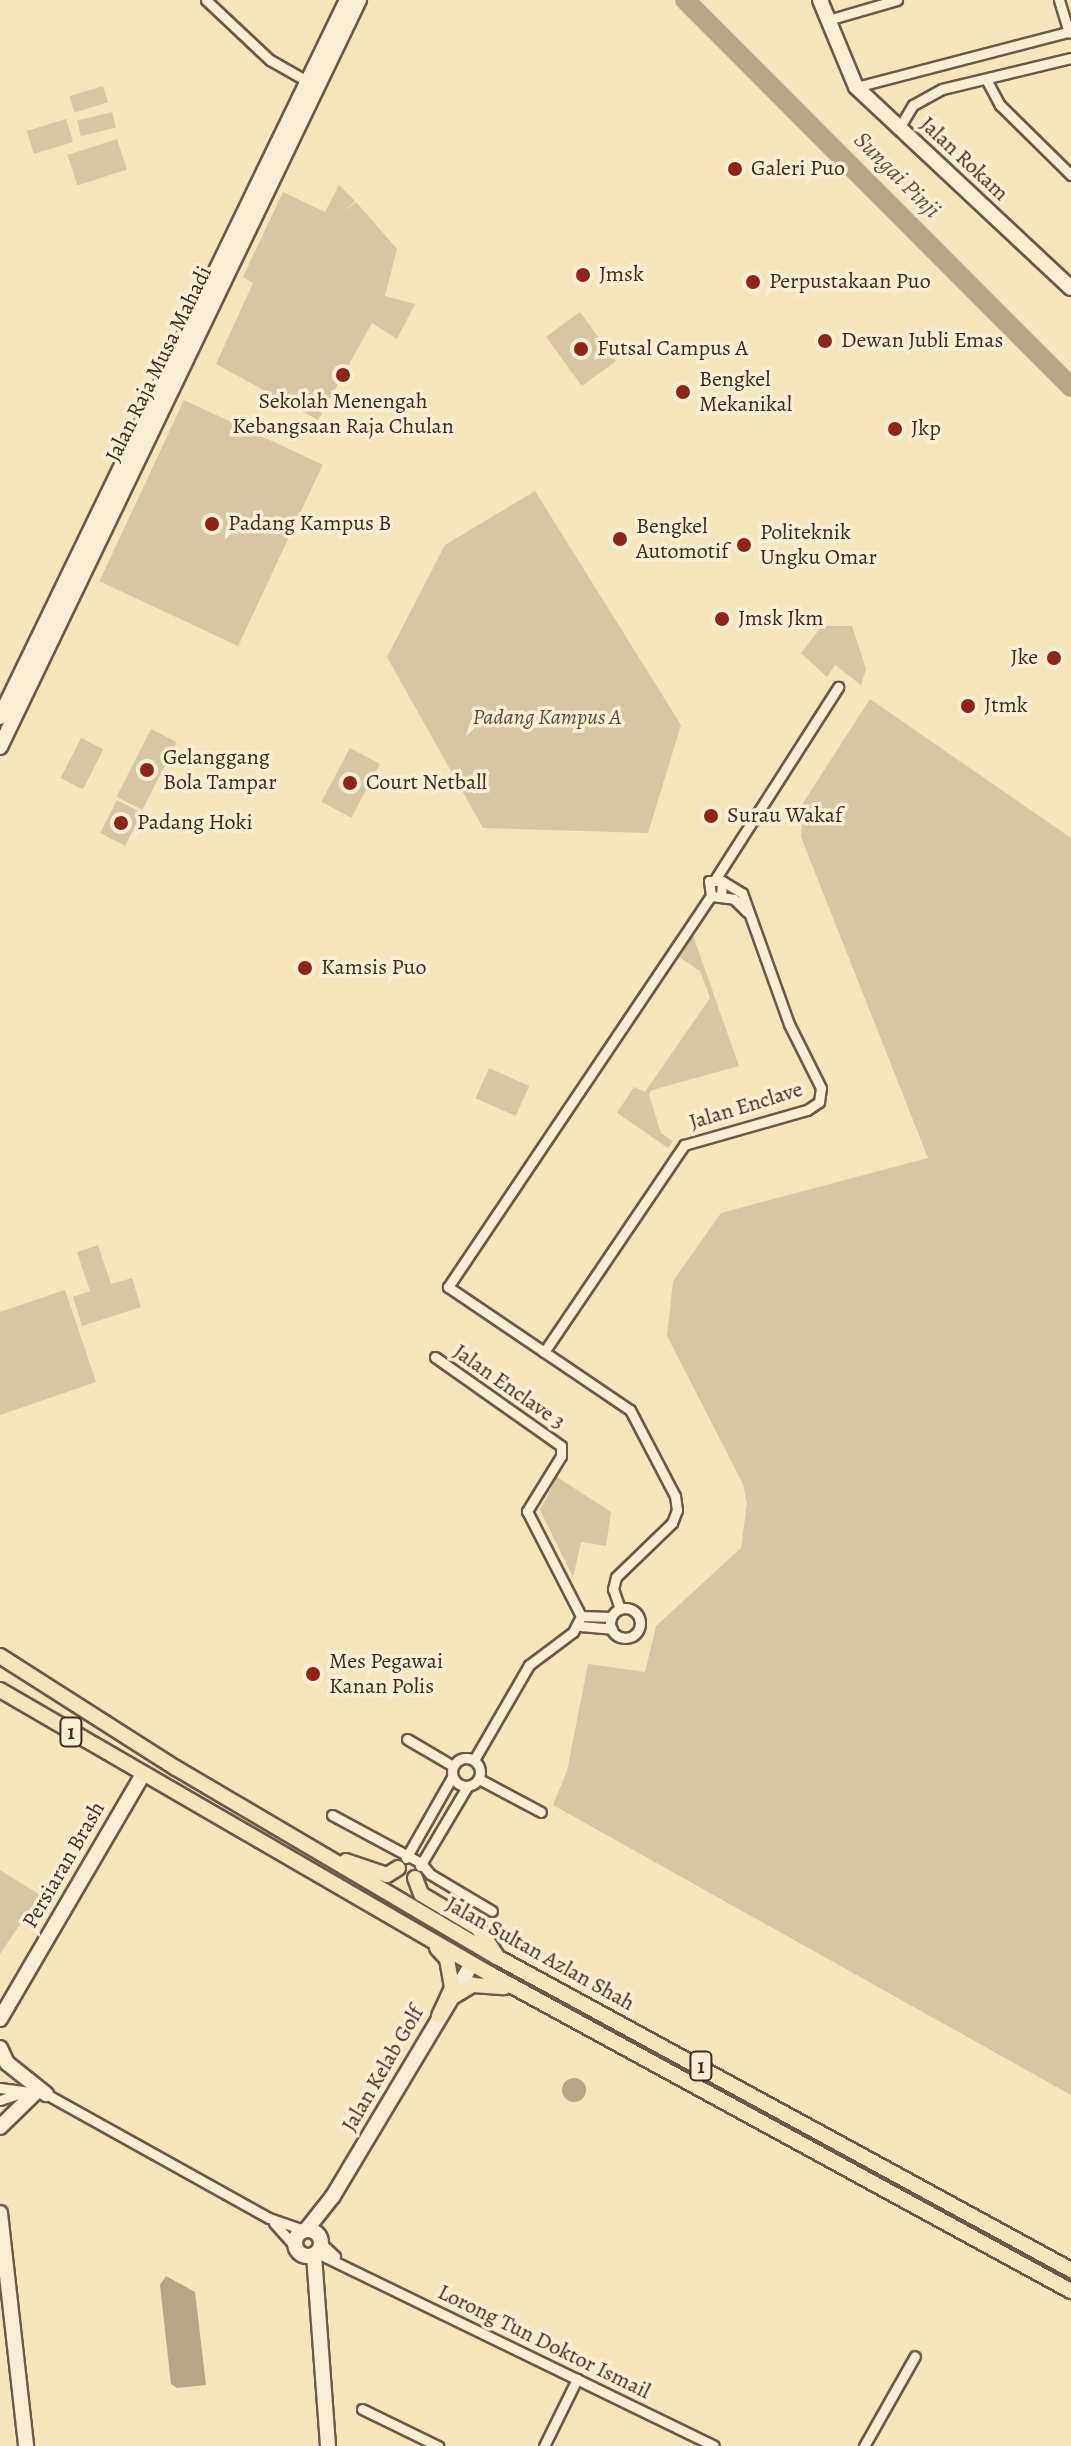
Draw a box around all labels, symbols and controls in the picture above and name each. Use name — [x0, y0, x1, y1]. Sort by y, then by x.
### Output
street label: Jalan Rokam — [914, 111, 1014, 207]
water label: Sungai Pinji — [848, 126, 946, 224]
place label: Galeri Puo — [751, 156, 845, 182]
marker: Galeri Puo — [726, 160, 744, 178]
street label: Jalan Raja Musa Mahadi — [100, 262, 218, 466]
place label: Jmsk — [599, 262, 644, 288]
marker: Jmsk — [574, 266, 592, 284]
place label: Perpustakaan Puo — [769, 269, 931, 295]
marker: Perpustakaan Puo — [744, 273, 762, 291]
place label: Dewan Jubli Emas — [841, 328, 1003, 354]
marker: Dewan Jubli Emas — [816, 332, 834, 350]
place label: Futsal Campus A — [597, 336, 748, 362]
marker: Futsal Campus A — [572, 340, 590, 358]
marker: Sekolah Menengah Kebangsaan Raja Chulan — [334, 366, 352, 384]
place label: Bengkel Mekanikal — [699, 366, 792, 418]
marker: Bengkel Mekanikal — [674, 383, 692, 401]
place label: Sekolah Menengah Kebangsaan Raja Chulan — [232, 388, 454, 440]
place label: Jkp — [911, 416, 941, 442]
marker: Jkp — [886, 420, 904, 438]
place label: Padang Kampus B — [228, 511, 391, 537]
place label: Bengkel Automotif — [636, 513, 729, 564]
marker: Padang Kampus B — [203, 515, 221, 533]
place label: Politeknik Ungku Omar — [760, 519, 877, 570]
marker: Bengkel Automotif — [611, 530, 629, 548]
marker: Politeknik Ungku Omar — [735, 536, 753, 554]
place label: Jmsk Jkm — [738, 606, 824, 632]
marker: Jmsk Jkm — [713, 610, 731, 628]
place label: Jke — [1010, 645, 1038, 671]
marker: Jke — [1045, 649, 1063, 667]
place label: Jtmk — [984, 693, 1028, 719]
marker: Jtmk — [959, 697, 977, 715]
park label: Padang Kampus A — [473, 705, 621, 731]
place label: Gelanggang Bola Tampar — [163, 744, 277, 796]
marker: Gelanggang Bola Tampar — [138, 761, 156, 779]
place label: Court Netball — [366, 770, 487, 796]
marker: Court Netball — [341, 774, 359, 792]
place label: Surau Wakaf — [727, 803, 842, 829]
marker: Surau Wakaf — [702, 807, 720, 825]
place label: Padang Hoki — [137, 810, 253, 836]
marker: Padang Hoki — [112, 814, 130, 832]
place label: Kamsis Puo — [321, 955, 426, 981]
marker: Kamsis Puo — [296, 959, 314, 977]
street label: Jalan Enclave — [686, 1076, 806, 1136]
street label: Jalan Enclave 3 — [448, 1339, 570, 1435]
place label: Mes Pegawai Kanan Polis — [329, 1648, 443, 1700]
marker: Mes Pegawai Kanan Polis — [304, 1665, 322, 1683]
road number: 1 — [59, 1716, 83, 1748]
street label: Persiaran Brash — [17, 1797, 111, 1933]
street label: Jalan Sultan Azlan Shah — [441, 1891, 639, 2017]
street label: Jalan Kelab Golf — [336, 2001, 430, 2137]
road number: 1 — [689, 2050, 713, 2082]
street label: Lorong Tun Doktor Ismail — [433, 2279, 655, 2405]

